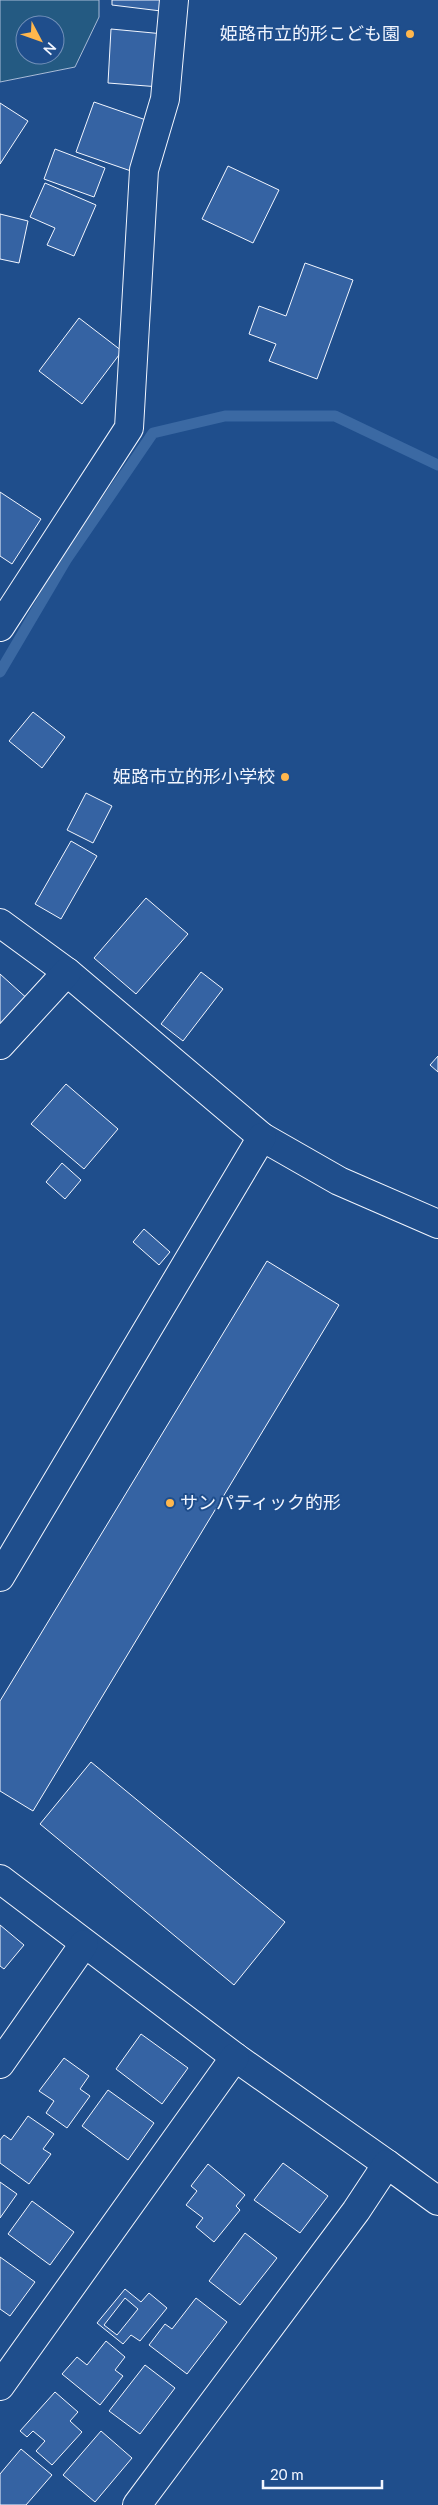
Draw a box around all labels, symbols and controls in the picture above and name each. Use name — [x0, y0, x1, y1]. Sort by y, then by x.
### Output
north arrow — [15, 15, 65, 65]
place label: 姫路市立的形こども園 — [220, 22, 400, 44]
marker: 姫路市立的形こども園 — [404, 28, 416, 40]
text: N — [40, 39, 60, 59]
place label: 姫路市立的形小学校 — [113, 765, 275, 787]
marker: 姫路市立的形小学校 — [279, 771, 291, 783]
place label: サンパティック的形 — [180, 1491, 341, 1513]
marker: サンパティック的形 — [164, 1497, 176, 1509]
scale bar — [263, 2458, 382, 2490]
text: 20 m — [270, 2465, 304, 2483]

